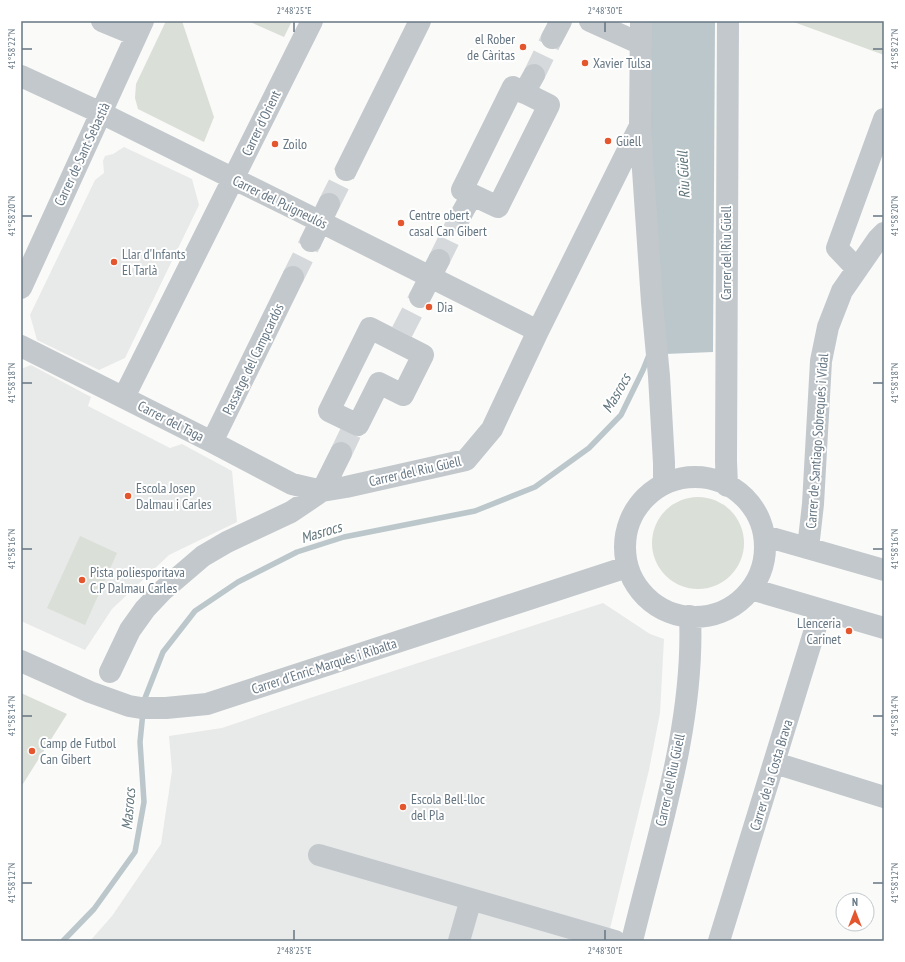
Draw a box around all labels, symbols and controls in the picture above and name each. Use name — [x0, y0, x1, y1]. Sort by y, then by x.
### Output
text: 2°48'25"E — [277, 4, 311, 17]
text: 2°48'30"E — [588, 4, 622, 17]
text: 41°58'22"N — [5, 29, 18, 69]
text: 41°58'22"N — [888, 29, 901, 69]
place label: el Rober de Càritas — [467, 30, 515, 64]
marker: el Rober de Càritas — [518, 42, 528, 52]
place label: Xavier Tulsa — [593, 54, 651, 72]
marker: Xavier Tulsa — [580, 58, 590, 68]
street label: Carrer d'Orient — [237, 87, 285, 159]
street label: Carrer de Sant Sebastià — [50, 99, 114, 209]
place label: Güell — [616, 132, 642, 150]
place label: Zoilo — [283, 135, 307, 153]
marker: Güell — [603, 136, 613, 146]
marker: Zoilo — [270, 139, 280, 149]
water label: Riu Güell — [672, 149, 694, 199]
street label: Carrer del Puigneulós — [230, 171, 331, 233]
text: 41°58'20"N — [5, 196, 18, 236]
text: 41°58'20"N — [888, 196, 901, 236]
street label: Carrer del Riu Güell — [717, 205, 735, 300]
place label: Centre obert casal Can Gibert — [409, 206, 487, 240]
marker: Centre obert casal Can Gibert — [396, 218, 406, 228]
place label: Llar d'Infants El Tarlà — [122, 245, 186, 279]
marker: Llar d'Infants El Tarlà — [109, 257, 119, 267]
place label: Dia — [437, 298, 453, 316]
street label: Passatge del Campcardós — [218, 300, 288, 418]
marker: Dia — [424, 302, 434, 312]
street label: Carrer de Santiago Sobrequés i Vidal — [802, 352, 832, 529]
text: 41°58'18"N — [5, 363, 18, 403]
text: 41°58'18"N — [888, 363, 901, 403]
water label: Masrocs — [597, 369, 636, 416]
street label: Carrer del Taga — [135, 397, 207, 445]
street label: Carrer del Riu Güell — [367, 451, 464, 490]
place label: Escola Josep Dalmau i Carles — [136, 479, 212, 513]
marker: Escola Josep Dalmau i Carles — [123, 491, 133, 501]
water label: Masrocs — [298, 516, 346, 547]
text: 41°58'16"N — [5, 529, 18, 569]
text: 41°58'16"N — [888, 529, 901, 569]
place label: Pista poliesporitava C.P Dalmau Carles — [90, 563, 185, 597]
marker: Pista poliesporitava C.P Dalmau Carles — [77, 575, 87, 585]
place label: Llenceria Carinet — [797, 614, 841, 648]
marker: Llenceria Carinet — [844, 626, 854, 636]
street label: Carrer d'Enric Marquès i Ribalta — [249, 634, 399, 698]
text: 41°58'14"N — [5, 696, 18, 736]
text: 41°58'14"N — [888, 696, 901, 736]
street label: Carrer de la Costa Brava — [746, 717, 796, 833]
street label: Carrer del Riu Güell — [651, 731, 689, 828]
place label: Camp de Futbol Can Gibert — [40, 734, 117, 768]
marker: Camp de Futbol Can Gibert — [27, 746, 37, 756]
water label: Masrocs — [117, 786, 139, 831]
place label: Escola Bell-lloc del Pla — [411, 790, 485, 824]
marker: Escola Bell-lloc del Pla — [398, 802, 408, 812]
text: 41°58'12"N — [5, 863, 18, 903]
text: 41°58'12"N — [888, 863, 901, 903]
north arrow — [835, 892, 875, 932]
text: N — [852, 895, 858, 909]
text: 2°48'25"E — [277, 944, 311, 957]
text: 2°48'30"E — [588, 944, 622, 957]

